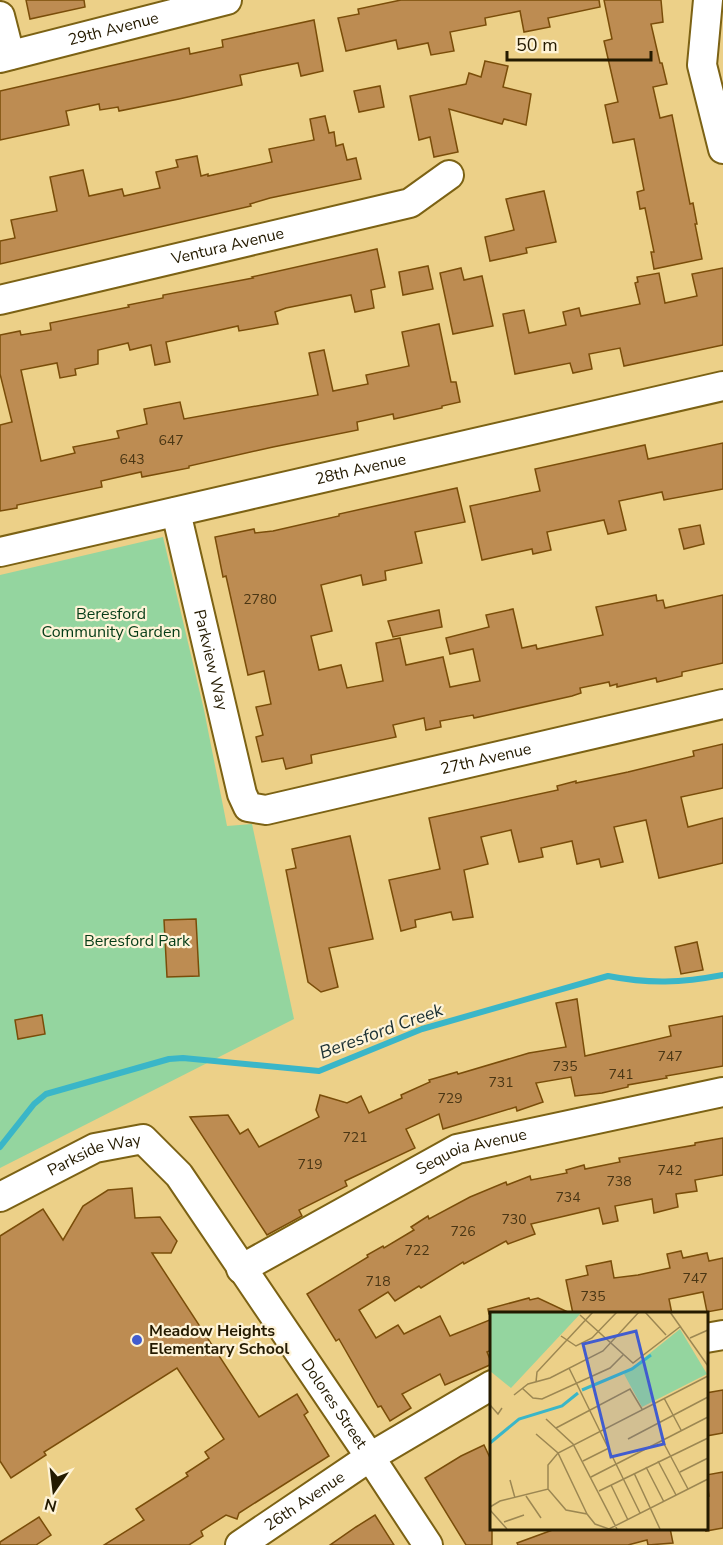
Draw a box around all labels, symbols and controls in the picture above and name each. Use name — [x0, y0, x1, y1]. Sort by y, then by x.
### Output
street label: 29th Avenue — [66, 7, 161, 51]
scale bar — [507, 24, 651, 62]
text: 50 m — [516, 33, 558, 57]
street label: Ventura Avenue — [168, 222, 286, 270]
house number: 647 — [158, 431, 184, 450]
street label: 28th Avenue — [313, 448, 408, 490]
house number: 643 — [119, 450, 145, 469]
house number: 2780 — [243, 590, 277, 609]
park label: Beresford Community Garden — [42, 603, 180, 643]
street label: Parkview Way — [188, 607, 233, 713]
street label: 27th Avenue — [438, 738, 534, 780]
park label: Beresford Park — [84, 930, 191, 952]
water label: Beresford Creek — [316, 997, 447, 1065]
house number: 747 — [657, 1047, 683, 1066]
house number: 735 — [552, 1057, 578, 1076]
house number: 741 — [608, 1065, 634, 1084]
house number: 731 — [488, 1073, 514, 1092]
house number: 729 — [437, 1089, 463, 1108]
street label: Sequoia Avenue — [412, 1123, 529, 1181]
street label: Parkside Way — [44, 1128, 143, 1182]
house number: 721 — [342, 1128, 368, 1147]
house number: 719 — [297, 1155, 323, 1174]
house number: 742 — [657, 1161, 683, 1180]
house number: 738 — [606, 1172, 632, 1191]
house number: 734 — [555, 1188, 581, 1207]
house number: 730 — [501, 1210, 527, 1229]
house number: 726 — [450, 1222, 476, 1241]
house number: 722 — [404, 1241, 430, 1260]
house number: 747 — [682, 1269, 708, 1288]
house number: 718 — [365, 1272, 391, 1291]
house number: 735 — [580, 1287, 606, 1306]
inset map — [490, 1312, 708, 1530]
place label: Meadow Heights Elementary School — [149, 1320, 289, 1360]
marker: Meadow Heights Elementary School — [130, 1333, 144, 1347]
street label: Dolores Street — [296, 1355, 372, 1453]
north arrow — [24, 1461, 84, 1521]
street label: 26th Avenue — [260, 1466, 349, 1536]
text: N — [42, 1492, 59, 1517]

